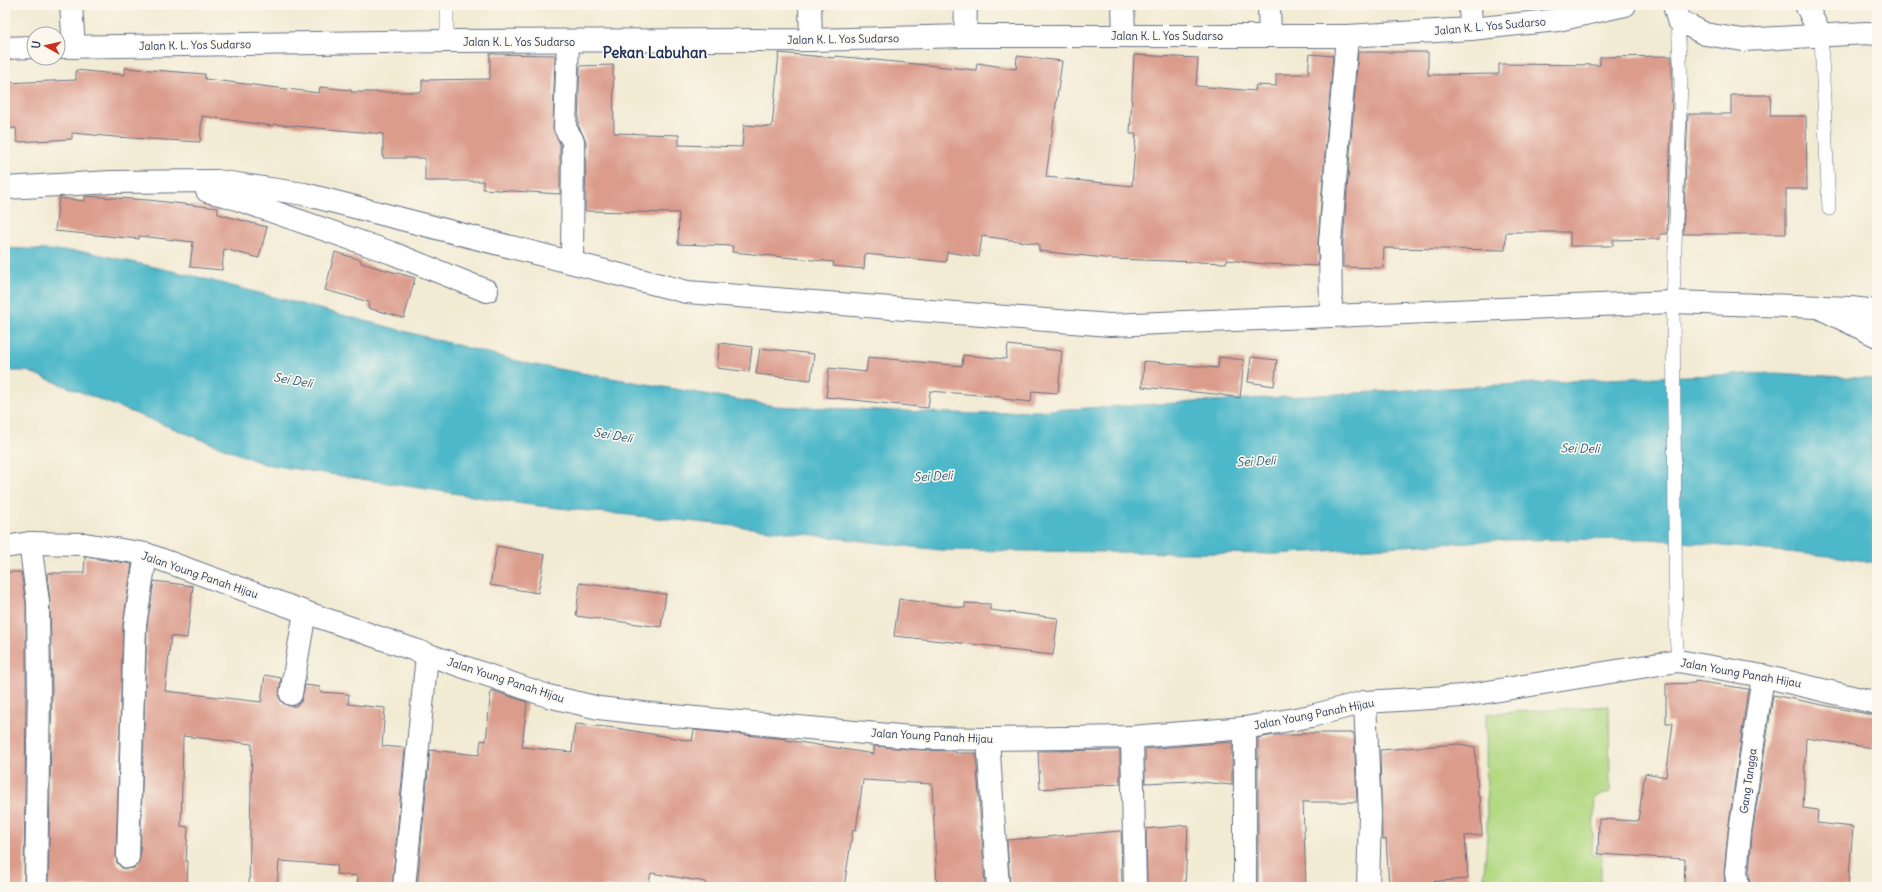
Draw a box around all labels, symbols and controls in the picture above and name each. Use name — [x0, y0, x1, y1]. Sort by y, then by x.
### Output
street label: Jalan K. L. Yos Sudarso — [1433, 14, 1547, 38]
north arrow — [26, 26, 66, 66]
street label: Jalan K. L. Yos Sudarso — [1111, 29, 1223, 43]
street label: Jalan K. L. Yos Sudarso — [787, 31, 899, 47]
street label: Jalan K. L. Yos Sudarso — [463, 35, 575, 49]
street label: Jalan K. L. Yos Sudarso — [139, 37, 251, 53]
text: U — [29, 40, 44, 49]
district label: Pekan Labuhan — [603, 43, 708, 62]
water label: Sei Deli — [272, 369, 315, 391]
water label: Sei Deli — [592, 424, 635, 446]
water label: Sei Deli — [1560, 440, 1601, 456]
water label: Sei Deli — [1236, 452, 1277, 470]
water label: Sei Deli — [913, 467, 954, 485]
street label: Jalan Young Panah Hijau — [140, 548, 261, 602]
street label: Jalan Young Panah Hijau — [446, 654, 567, 706]
street label: Jalan Young Panah Hijau — [1680, 655, 1803, 691]
street label: Jalan Young Panah Hijau — [1253, 695, 1376, 733]
street label: Jalan Young Panah Hijau — [871, 726, 994, 746]
street label: Gang Tangga — [1737, 748, 1759, 814]

